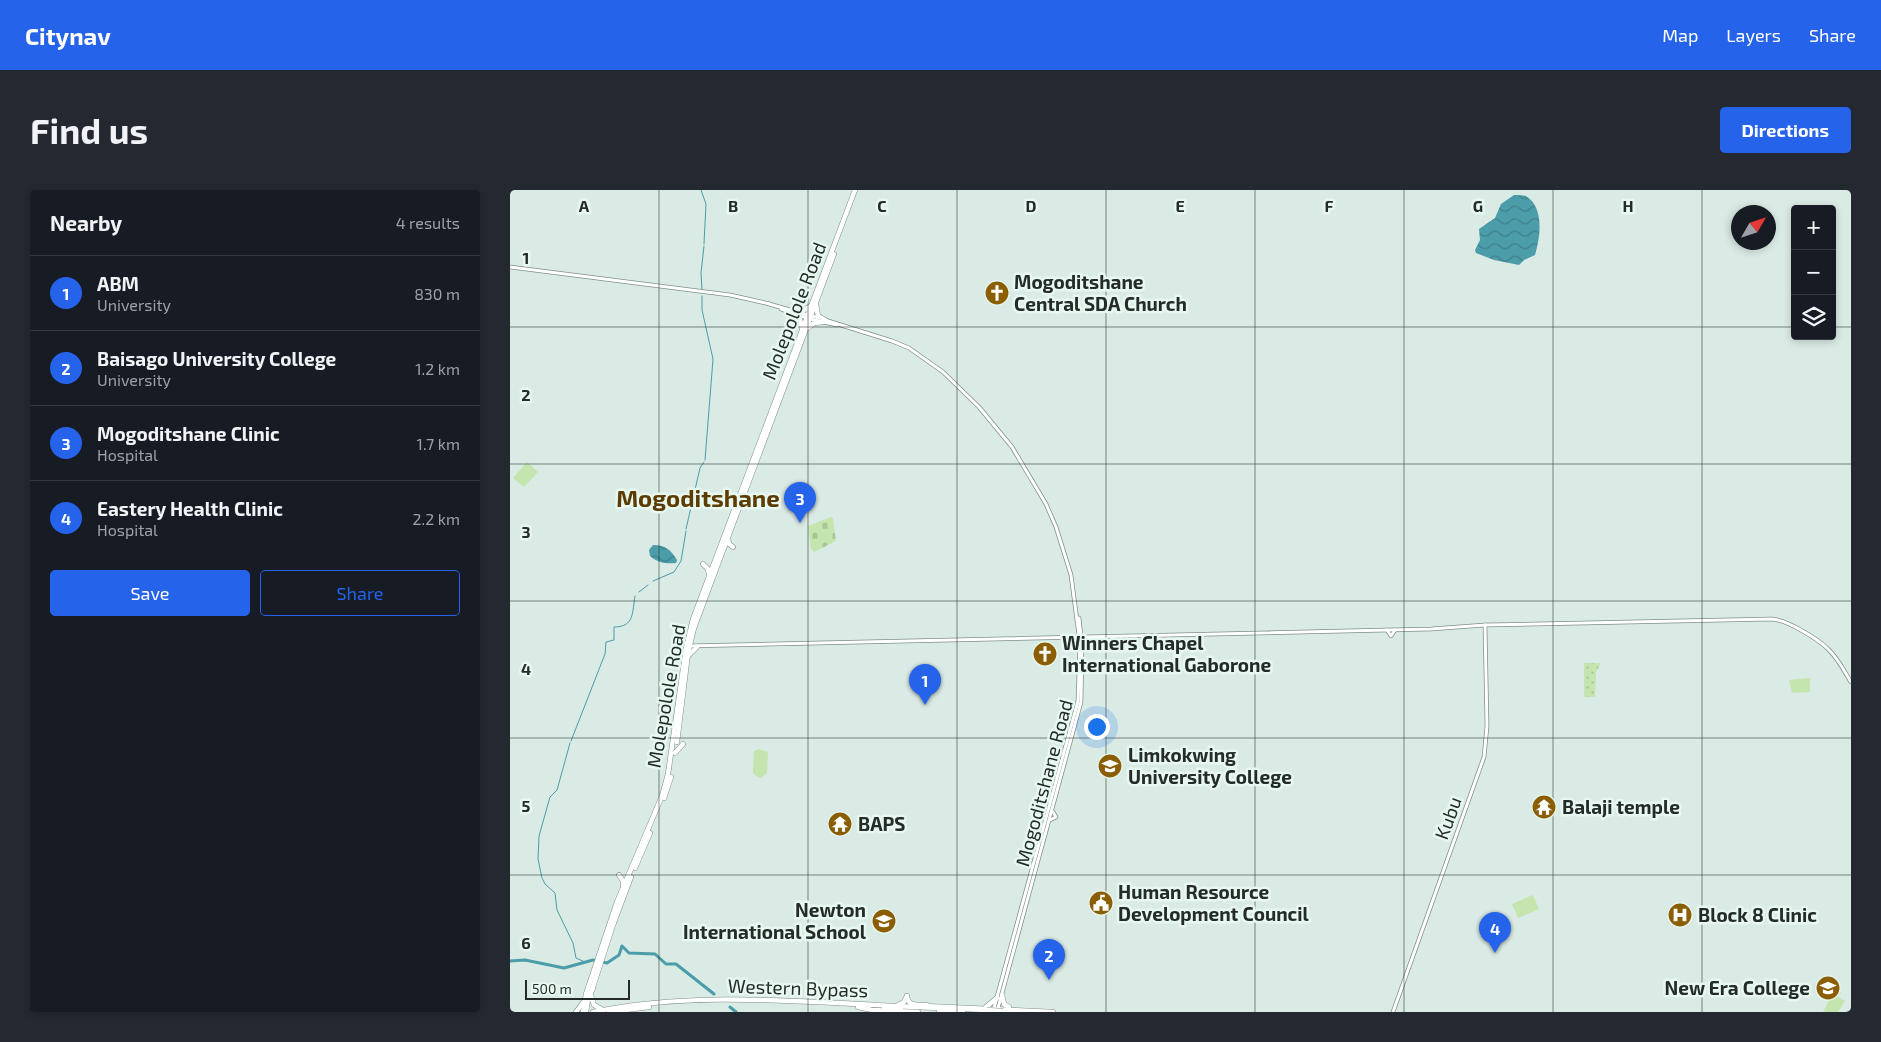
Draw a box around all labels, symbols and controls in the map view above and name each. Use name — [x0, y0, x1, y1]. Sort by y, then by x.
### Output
text: Citynav — [25, 21, 111, 50]
text: Map — [1662, 24, 1698, 46]
text: Layers — [1726, 24, 1781, 46]
text: Share — [1809, 24, 1856, 46]
button: Directions — [1720, 107, 1851, 153]
text: Find us — [30, 109, 148, 151]
text: A — [579, 196, 590, 215]
text: B — [728, 196, 738, 215]
text: C — [877, 196, 887, 215]
text: D — [1026, 196, 1037, 215]
text: E — [1175, 196, 1185, 215]
text: F — [1325, 196, 1334, 215]
text: G — [1473, 196, 1483, 215]
text: H — [1622, 196, 1634, 215]
north arrow — [1731, 205, 1776, 250]
map controls — [1791, 205, 1836, 340]
button: + — [1791, 205, 1836, 250]
text: Nearby — [50, 210, 122, 235]
text: 4 results — [396, 213, 460, 232]
street label: Molepolole Road — [757, 239, 830, 383]
text: 1 — [523, 248, 529, 267]
button: − — [1791, 250, 1836, 295]
place label: Mogoditshane Central SDA Church — [1014, 270, 1187, 315]
text: ABM — [97, 272, 139, 295]
church icon: Mogoditshane Central SDA Church — [984, 280, 1010, 306]
text: 1 — [63, 284, 69, 303]
text: 830 m — [414, 284, 460, 303]
text: University — [97, 295, 171, 314]
button: layers — [1791, 295, 1836, 340]
text: Baisago University College — [97, 347, 336, 370]
text: 2 — [61, 359, 71, 378]
text: 1.2 km — [415, 359, 460, 378]
text: University — [97, 370, 171, 389]
text: 2 — [521, 385, 531, 404]
text: Mogoditshane Clinic — [97, 422, 280, 445]
text: 3 — [61, 434, 71, 453]
text: 1.7 km — [417, 434, 460, 453]
text: Hospital — [97, 445, 158, 464]
pin: 3 — [784, 482, 816, 523]
district label: Mogoditshane — [616, 483, 780, 512]
text: Eastery Health Clinic — [97, 497, 283, 520]
text: 4 — [61, 509, 71, 528]
text: 2.2 km — [413, 509, 460, 528]
text: Hospital — [97, 520, 158, 539]
text: 3 — [521, 522, 531, 541]
button: Save — [50, 570, 250, 616]
button: Share — [260, 570, 460, 616]
street label: Molepolole Road — [642, 622, 689, 770]
place label: Winners Chapel International Gaborone — [1062, 631, 1271, 676]
church icon: Winners Chapel International Gaborone — [1032, 641, 1058, 667]
text: 4 — [521, 659, 531, 678]
pin: 1 — [909, 664, 941, 705]
street label: Mogoditshane Road — [1010, 697, 1077, 869]
your location — [1084, 714, 1110, 740]
place label: Limkokwing University College — [1128, 743, 1292, 789]
school or university icon: Limkokwing University College — [1097, 753, 1123, 779]
street label: Kubu — [1429, 793, 1466, 842]
temple icon: Balaji temple — [1531, 794, 1557, 820]
place label: Balaji temple — [1562, 795, 1680, 818]
text: 5 — [522, 796, 531, 815]
temple icon: BAPS — [827, 811, 853, 837]
place label: BAPS — [858, 812, 905, 835]
place label: Human Resource Development Council — [1118, 880, 1309, 925]
public building icon: Human Resource Development Council — [1088, 890, 1114, 916]
place label: Newton International School — [683, 898, 867, 943]
hospital icon: Block 8 Clinic — [1667, 902, 1693, 928]
place label: Block 8 Clinic — [1698, 903, 1817, 926]
school or university icon: Newton International School — [871, 908, 897, 934]
pin: 4 — [1479, 912, 1511, 953]
text: 6 — [521, 933, 531, 952]
pin: 2 — [1033, 939, 1065, 980]
street label: Western Bypass — [727, 974, 869, 1001]
school or university icon: New Era College — [1815, 975, 1841, 1001]
place label: New Era College — [1665, 976, 1810, 999]
scale bar — [525, 977, 630, 1000]
text: 500 m — [532, 980, 572, 997]

